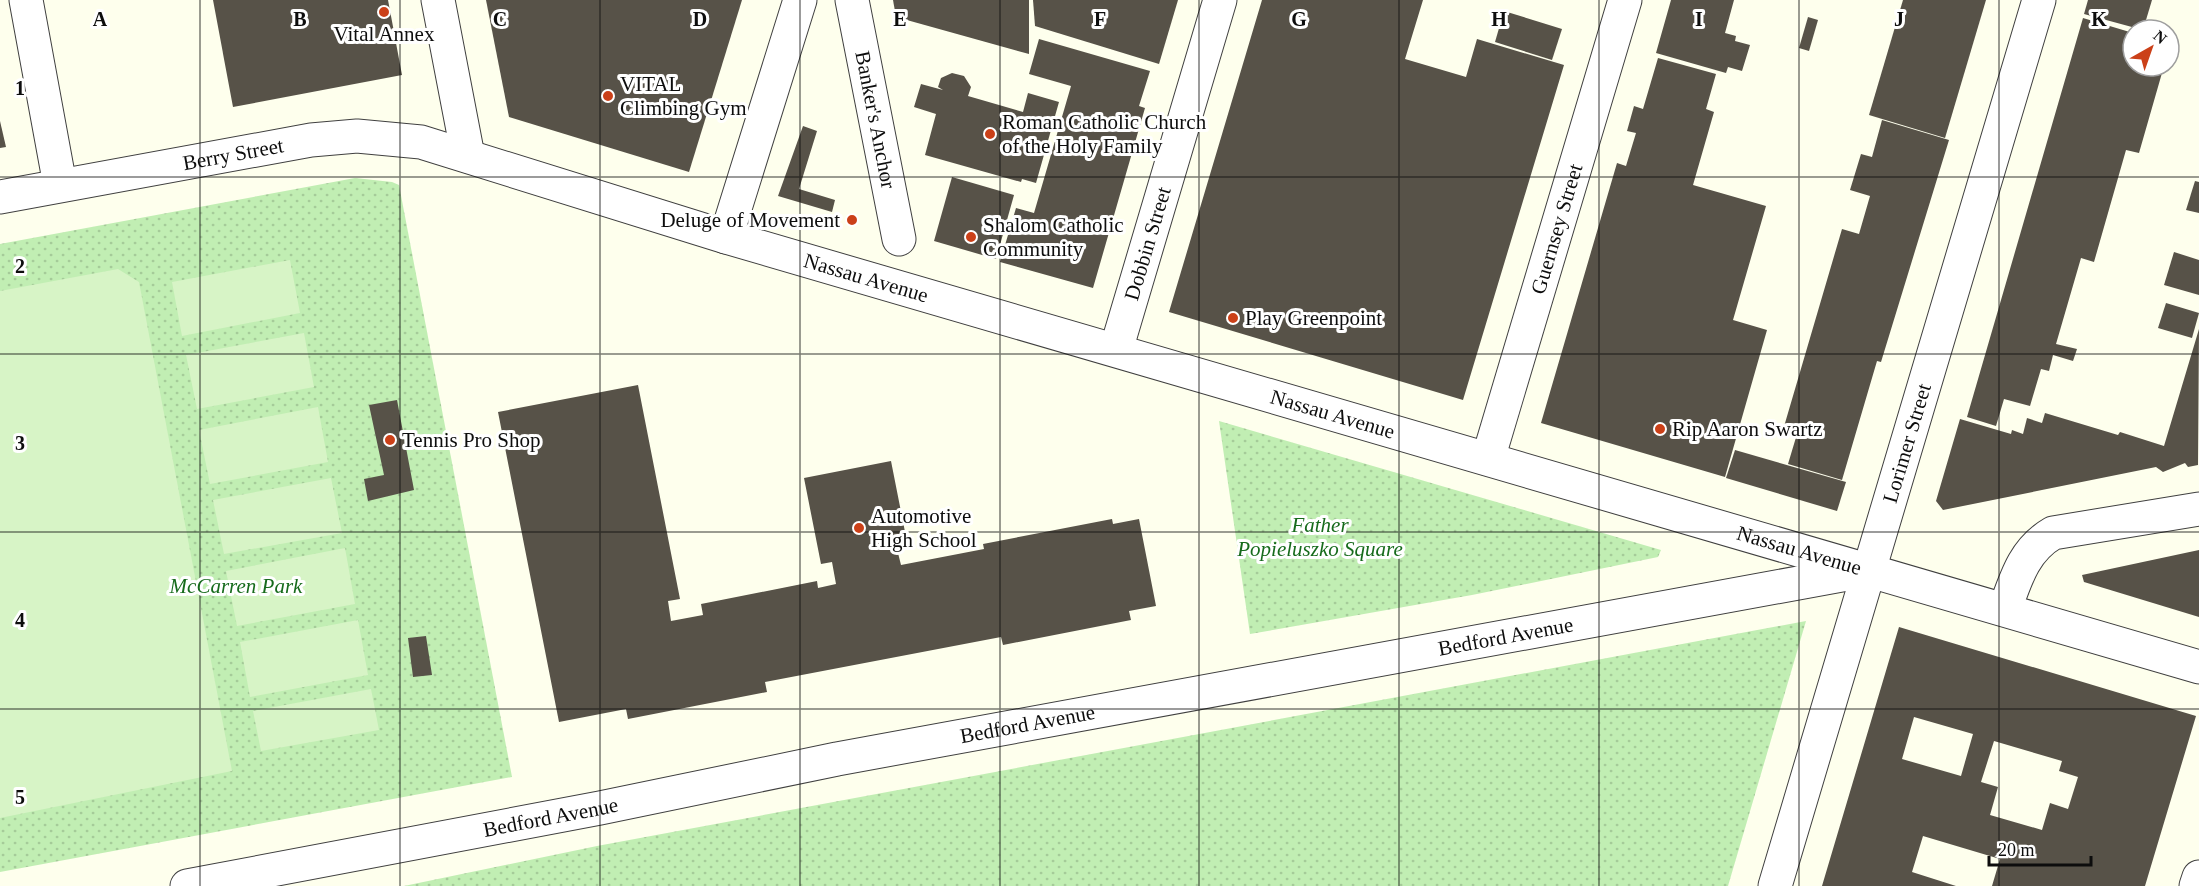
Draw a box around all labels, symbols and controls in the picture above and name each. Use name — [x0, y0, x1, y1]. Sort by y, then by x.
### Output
marker: Vital Annex — [377, 5, 391, 19]
text: A — [93, 8, 108, 30]
text: B — [293, 8, 307, 30]
text: C — [493, 8, 507, 30]
text: D — [693, 8, 707, 30]
text: E — [893, 8, 907, 30]
text: F — [1094, 8, 1106, 30]
text: G — [1291, 8, 1307, 30]
text: H — [1491, 8, 1507, 30]
text: I — [1695, 8, 1703, 30]
text: J — [1894, 8, 1904, 30]
text: K — [2091, 8, 2107, 30]
north arrow — [2121, 18, 2181, 78]
place label: Vital Annex — [334, 22, 435, 46]
text: N — [2150, 27, 2171, 47]
street label: Banker's Anchor — [850, 49, 901, 191]
place label: VITAL Climbing Gym — [620, 72, 747, 120]
text: 1 — [15, 77, 25, 99]
marker: VITAL Climbing Gym — [601, 89, 615, 103]
place label: Roman Catholic Church of the Holy Family — [1002, 110, 1207, 158]
marker: Roman Catholic Church of the Holy Family — [983, 127, 997, 141]
street label: Berry Street — [181, 133, 286, 175]
street label: Guernsey Street — [1526, 161, 1587, 297]
street label: Dobbin Street — [1119, 184, 1176, 303]
place label: Deluge of Movement — [660, 208, 840, 232]
marker: Deluge of Movement — [845, 213, 859, 227]
place label: Shalom Catholic Community — [983, 213, 1124, 261]
marker: Shalom Catholic Community — [964, 230, 978, 244]
street label: Nassau Avenue — [801, 248, 931, 307]
text: 2 — [15, 255, 25, 277]
place label: Play Greenpoint — [1245, 306, 1382, 330]
marker: Play Greenpoint — [1226, 311, 1240, 325]
street label: Lorimer Street — [1878, 381, 1936, 506]
street label: Nassau Avenue — [1268, 385, 1398, 444]
place label: Rip Aaron Swartz — [1672, 417, 1822, 441]
marker: Rip Aaron Swartz — [1653, 422, 1667, 436]
place label: Tennis Pro Shop — [402, 428, 541, 452]
text: 3 — [15, 432, 25, 454]
marker: Tennis Pro Shop — [383, 433, 397, 447]
place label: Automotive High School — [871, 504, 977, 552]
park label: Father Popieluszko Square — [1236, 513, 1403, 561]
marker: Automotive High School — [852, 521, 866, 535]
street label: Nassau Avenue — [1734, 521, 1864, 580]
park label: McCarren Park — [169, 574, 303, 598]
text: 4 — [15, 609, 25, 631]
street label: Bedford Avenue — [1436, 612, 1575, 661]
street label: Bedford Avenue — [958, 700, 1097, 748]
text: 5 — [15, 786, 25, 808]
street label: Bedford Avenue — [481, 793, 620, 842]
scale bar — [1989, 829, 2091, 867]
text: 20 m — [1998, 840, 2035, 860]

